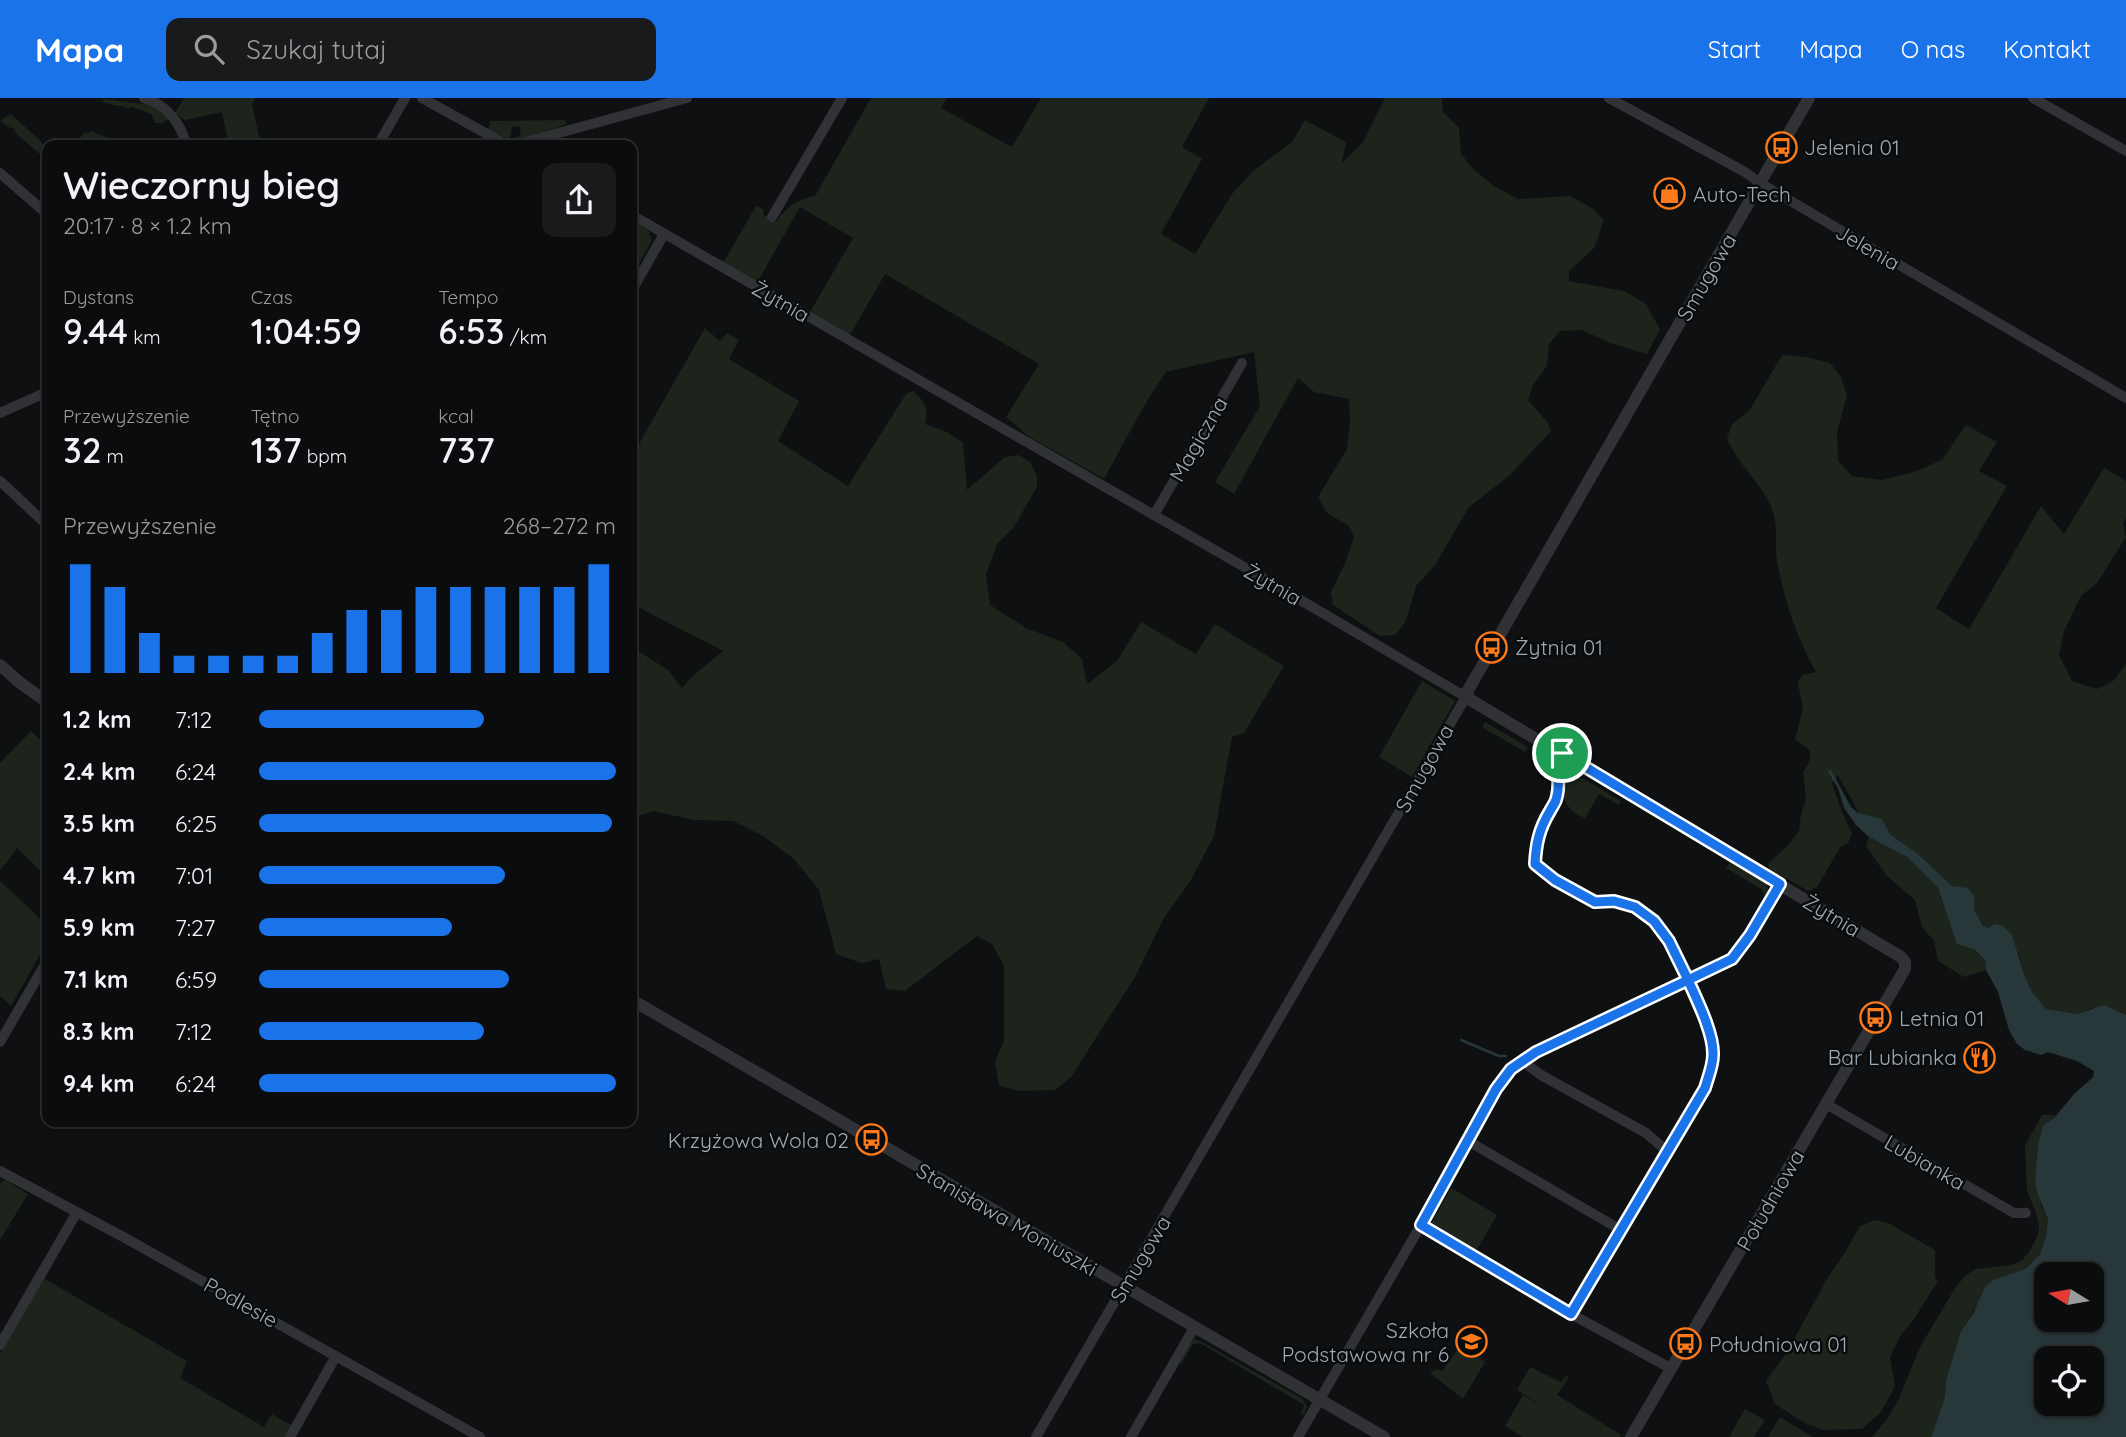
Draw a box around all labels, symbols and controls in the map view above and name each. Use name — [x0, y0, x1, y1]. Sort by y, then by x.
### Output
search box — [166, 18, 656, 81]
text: Mapa — [35, 29, 124, 70]
icon: search — [190, 30, 228, 68]
text: Szukaj tutaj — [246, 33, 387, 66]
text: Start — [1708, 34, 1761, 64]
text: Mapa — [1799, 34, 1863, 64]
text: O nas — [1901, 34, 1965, 64]
text: Kontakt — [2003, 34, 2091, 64]
bus stop icon: Jelenia 01 — [1764, 130, 1798, 164]
place label: Jelenia 01 — [1804, 134, 1900, 160]
text: Wieczorny bieg — [63, 161, 340, 209]
button: share — [542, 163, 616, 237]
shop icon: Auto-Tech — [1653, 177, 1687, 211]
place label: Auto-Tech — [1693, 181, 1791, 207]
text: 20:17 · 8 × 1.2 km — [63, 211, 232, 240]
street label: Jelenia — [1831, 218, 1905, 276]
street label: Smugowa — [1671, 229, 1741, 325]
street label: Żytnia — [748, 274, 814, 328]
text: Dystans — [63, 285, 134, 309]
text: Czas — [251, 285, 293, 309]
text: Tempo — [438, 285, 499, 309]
text: 9.44 — [63, 309, 128, 353]
text: 1:04:59 — [251, 309, 362, 353]
text: 6:53 — [438, 309, 505, 353]
text: km — [128, 325, 161, 349]
text: /km — [505, 325, 547, 349]
street label: Magiczna — [1163, 392, 1233, 486]
text: Przewyższenie — [63, 404, 190, 428]
text: Tętno — [251, 404, 300, 428]
text: kcal — [438, 404, 474, 428]
text: 32 — [63, 428, 101, 472]
text: 137 — [251, 428, 302, 472]
text: 737 — [438, 428, 495, 472]
text: m — [101, 444, 124, 468]
text: bpm — [302, 444, 347, 468]
text: Przewyższenie — [63, 511, 217, 540]
text: 268–272 m — [503, 511, 616, 540]
street label: Żytnia — [1240, 557, 1306, 611]
bus stop icon: Żytnia 01 — [1475, 630, 1509, 664]
place label: Żytnia 01 — [1515, 634, 1603, 660]
text: 1.2 km — [63, 705, 132, 734]
text: 7:12 — [175, 705, 212, 734]
street label: Smugowa — [1389, 719, 1459, 817]
pin — [1532, 723, 1592, 783]
icon: arrive — [1543, 734, 1581, 772]
text: 2.4 km — [63, 757, 135, 786]
text: 6:24 — [175, 757, 216, 786]
text: 3.5 km — [63, 809, 135, 838]
text: 6:25 — [175, 809, 217, 838]
text: 4.7 km — [63, 861, 136, 890]
text: 7:01 — [175, 861, 213, 890]
street label: Żytnia — [1799, 888, 1865, 942]
text: 5.9 km — [63, 913, 135, 942]
text: 7:27 — [175, 913, 215, 942]
text: 7.1 km — [63, 965, 128, 994]
text: 6:59 — [175, 965, 217, 994]
bus stop icon: Letnia 01 — [1859, 1001, 1893, 1035]
place label: Letnia 01 — [1899, 1005, 1985, 1031]
text: 8.3 km — [63, 1017, 134, 1046]
text: 7:12 — [175, 1017, 212, 1046]
restaurant icon: Bar Lubianka — [1963, 1040, 1997, 1074]
place label: Bar Lubianka — [1828, 1044, 1957, 1070]
text: 9.4 km — [63, 1069, 134, 1098]
text: 6:24 — [175, 1069, 216, 1098]
bus stop icon: Krzyżowa Wola 02 — [855, 1123, 889, 1157]
place label: Krzyżowa Wola 02 — [668, 1127, 849, 1153]
street label: Lubianka — [1880, 1128, 1970, 1196]
street label: Południowa — [1731, 1145, 1809, 1255]
street label: Stanisława Moniuszki — [912, 1157, 1102, 1281]
street label: Smugowa — [1104, 1211, 1176, 1307]
north arrow — [2034, 1262, 2104, 1332]
map controls — [2034, 1262, 2104, 1416]
street label: Podlesie — [200, 1271, 282, 1333]
place label: Szkoła Podstawowa nr 6 — [1282, 1317, 1449, 1367]
school or university icon: Szkoła Podstawowa nr 6 — [1455, 1325, 1489, 1359]
bus stop icon: Południowa 01 — [1669, 1327, 1703, 1361]
place label: Południowa 01 — [1709, 1331, 1847, 1357]
button: locate — [2034, 1346, 2104, 1416]

